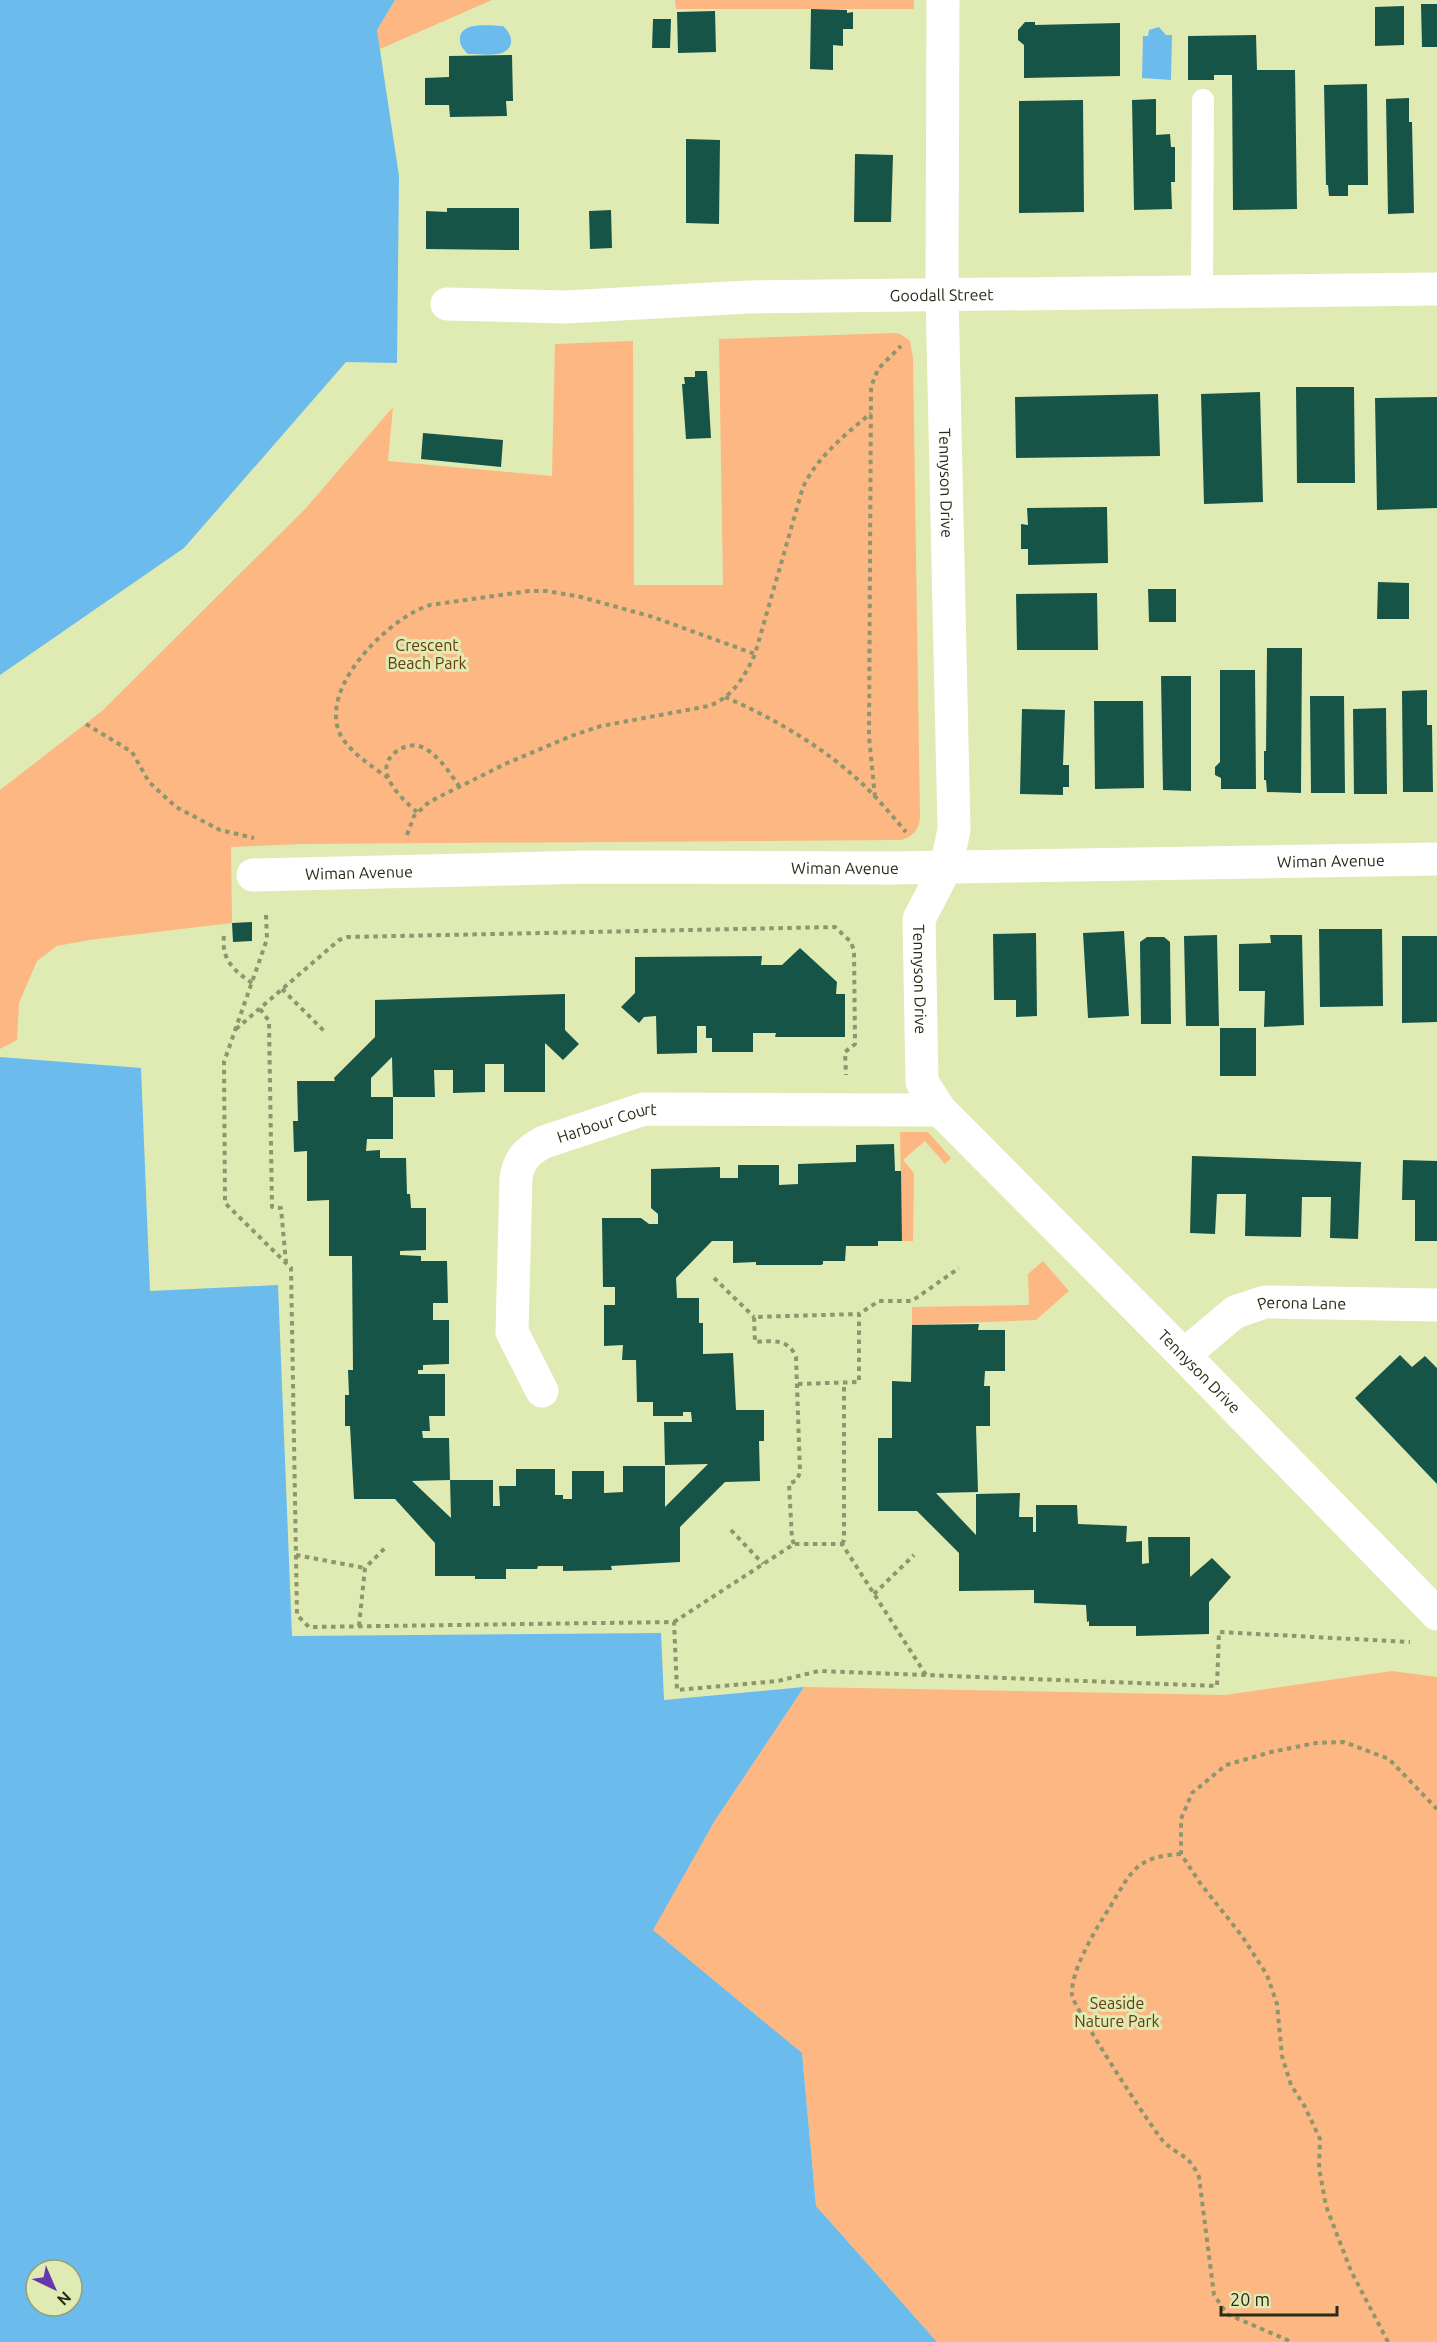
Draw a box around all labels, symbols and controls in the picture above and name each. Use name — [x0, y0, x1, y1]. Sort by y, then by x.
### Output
street label: Goodall Street — [890, 285, 994, 304]
street label: Tennyson Drive — [936, 428, 956, 538]
park label: Crescent Beach Park — [387, 636, 467, 672]
street label: Wiman Avenue — [1277, 851, 1385, 871]
street label: Wiman Avenue — [791, 859, 899, 877]
street label: Wiman Avenue — [305, 862, 413, 883]
street label: Tennyson Drive — [910, 924, 930, 1034]
street label: Harbour Court — [555, 1100, 657, 1146]
street label: Perona Lane — [1255, 1293, 1346, 1313]
street label: Tennyson Drive — [1155, 1326, 1244, 1417]
park label: Seaside Nature Park — [1074, 1994, 1160, 2030]
north arrow — [24, 2258, 84, 2318]
scale bar — [1221, 2279, 1336, 2317]
text: N — [54, 2288, 75, 2309]
text: 20 m — [1230, 2289, 1270, 2309]

